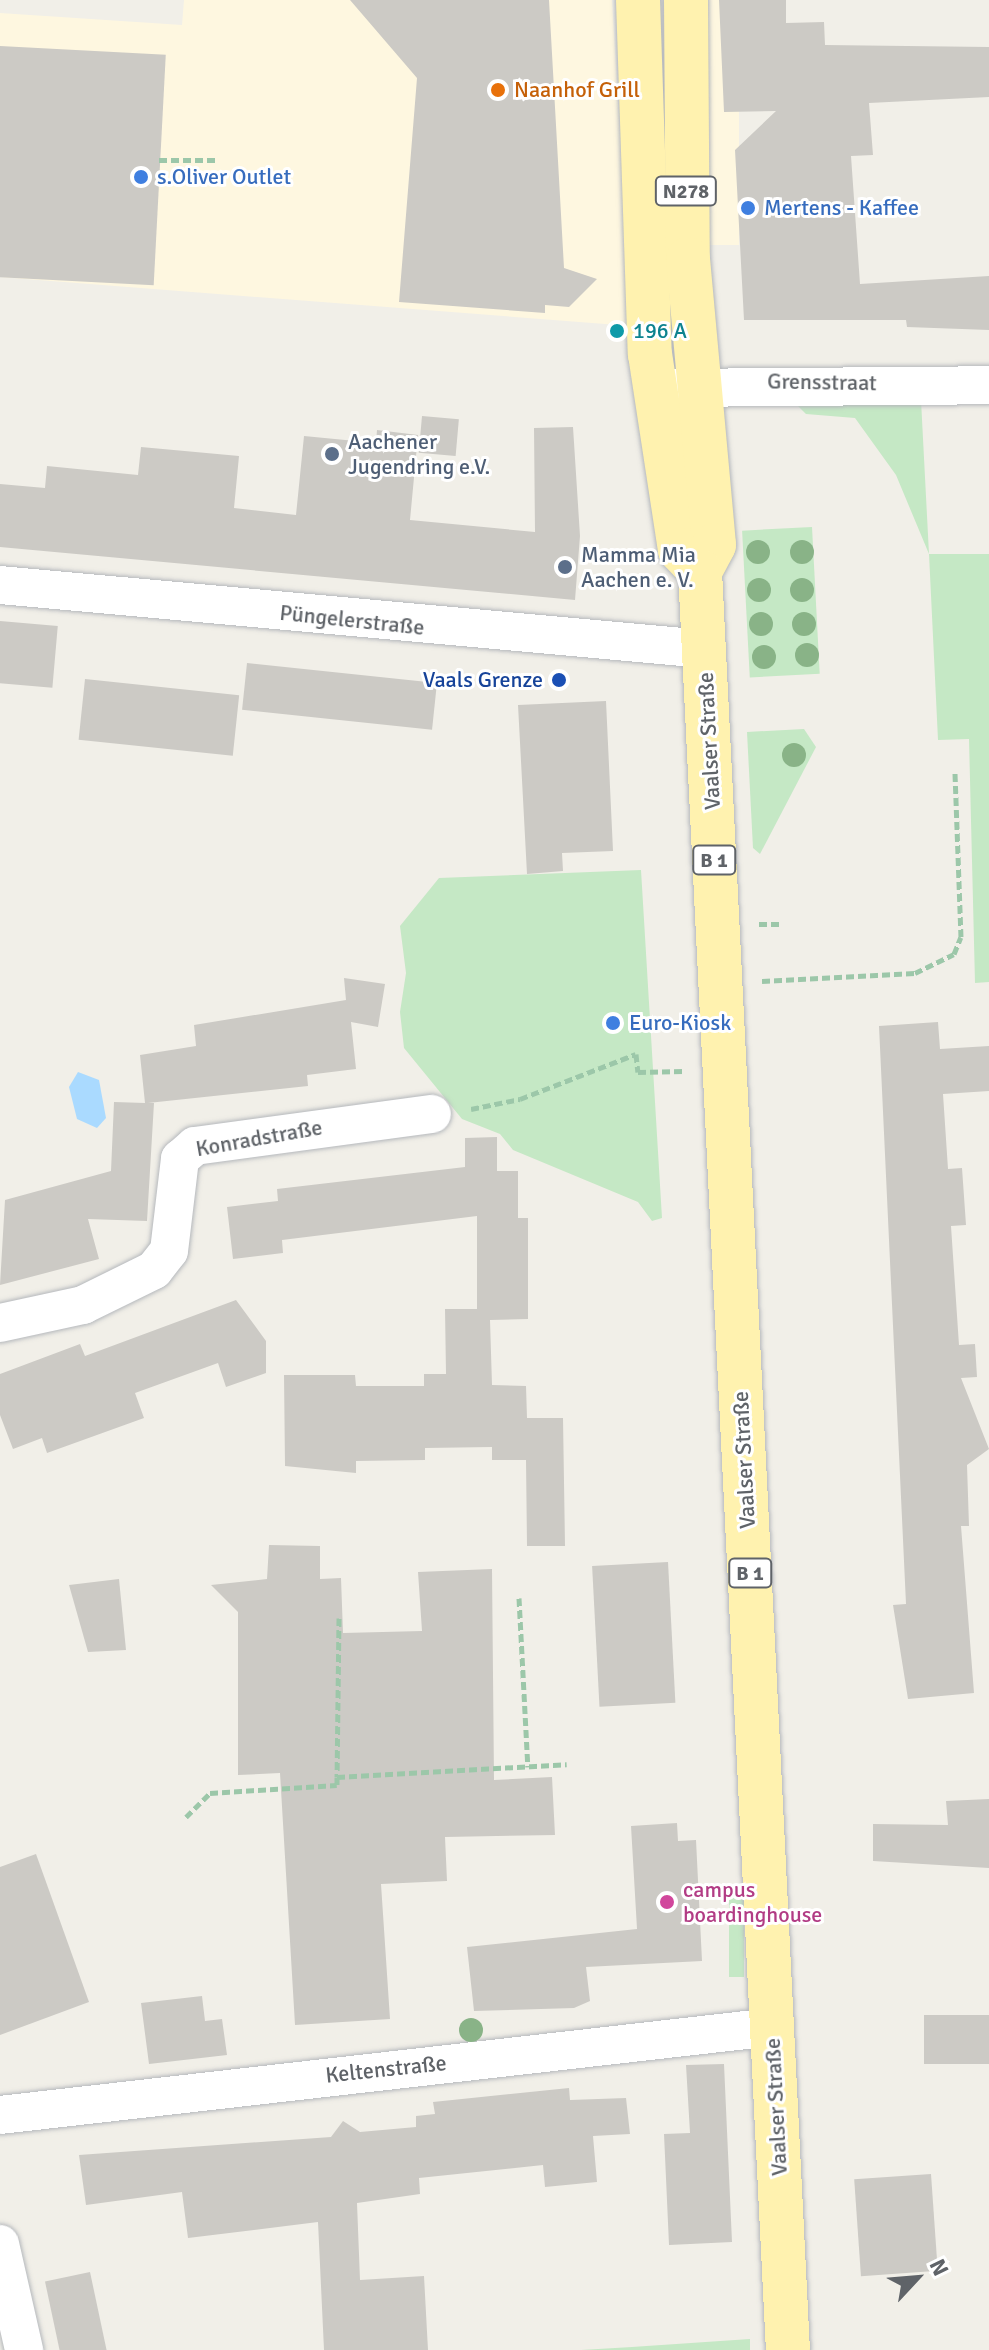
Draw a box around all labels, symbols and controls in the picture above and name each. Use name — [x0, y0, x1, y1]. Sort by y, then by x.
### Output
place label: Naanhof Grill — [514, 77, 640, 103]
marker: Naanhof Grill — [489, 81, 507, 99]
place label: s.Oliver Outlet — [157, 164, 291, 190]
marker: s.Oliver Outlet — [132, 168, 150, 186]
road number: N278 — [654, 175, 718, 207]
place label: Mertens - Kaffee — [764, 195, 919, 221]
marker: Mertens - Kaffee — [739, 199, 757, 217]
place label: 196 A — [633, 318, 687, 344]
marker: 196 A — [608, 322, 626, 340]
street label: Grensstraat — [767, 368, 877, 396]
place label: Aachener Jugendring e.V. — [348, 428, 490, 480]
marker: Aachener Jugendring e.V. — [323, 445, 341, 463]
place label: Mamma Mia Aachen e. V. — [581, 541, 696, 592]
marker: Mamma Mia Aachen e. V. — [556, 558, 574, 576]
street label: Püngelerstraße — [278, 599, 426, 641]
place label: Vaals Grenze — [423, 667, 543, 693]
marker: Vaals Grenze — [550, 671, 568, 689]
street label: Vaalser Straße — [692, 671, 726, 811]
road number: B 1 — [692, 844, 736, 876]
place label: Euro-Kiosk — [629, 1010, 731, 1036]
marker: Euro-Kiosk — [604, 1014, 622, 1032]
street label: Konradstraße — [194, 1114, 324, 1162]
street label: Vaalser Straße — [727, 1390, 761, 1530]
road number: B 1 — [728, 1557, 772, 1589]
place label: campus boardinghouse — [683, 1876, 822, 1928]
marker: campus boardinghouse — [658, 1893, 676, 1911]
street label: Vaalser Straße — [759, 2037, 793, 2177]
street label: Keltenstraße — [324, 2050, 448, 2088]
north arrow — [877, 2238, 957, 2318]
text: N — [924, 2254, 955, 2280]

